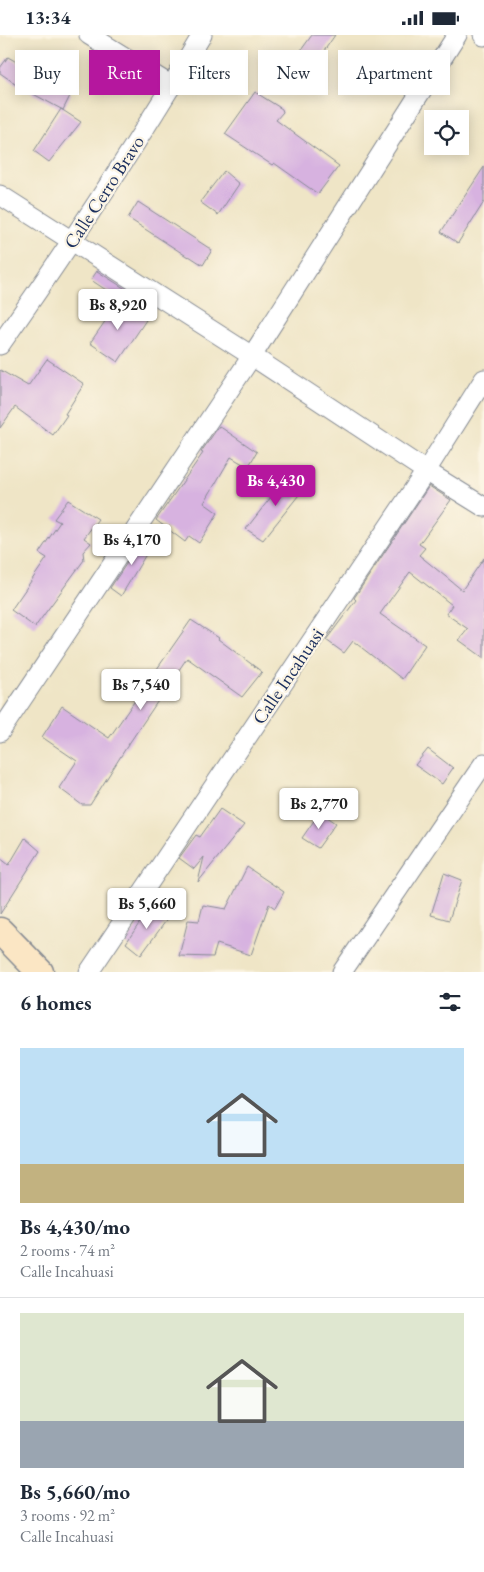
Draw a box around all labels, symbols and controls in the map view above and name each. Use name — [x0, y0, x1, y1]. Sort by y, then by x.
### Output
text: 13:34 — [25, 5, 71, 30]
chip: Buy — [15, 50, 79, 95]
chip: Rent — [89, 50, 160, 95]
chip: Filters — [170, 50, 248, 95]
chip: New — [258, 50, 328, 95]
chip: Apartment — [338, 50, 450, 95]
map controls — [424, 110, 469, 155]
button: locate — [424, 110, 469, 155]
street label: Calle Cerro Bravo — [58, 131, 150, 253]
pin: Bs 8,920 — [66, 289, 170, 331]
text: Bs 8,920 — [89, 294, 147, 315]
pin: Bs 4,430 — [224, 465, 328, 507]
text: Bs 4,430 — [247, 470, 305, 491]
pin: Bs 4,170 — [80, 523, 184, 566]
text: Bs 4,170 — [103, 529, 161, 550]
street label: Calle Incahuasi — [247, 623, 330, 729]
pin: Bs 7,540 — [89, 669, 193, 711]
text: Bs 7,540 — [112, 674, 170, 695]
pin: Bs 2,770 — [267, 787, 371, 830]
text: Bs 2,770 — [290, 793, 348, 814]
pin: Bs 5,660 — [95, 887, 199, 930]
text: Bs 5,660 — [118, 893, 176, 914]
icon: filters — [436, 988, 464, 1016]
text: 6 homes — [20, 989, 92, 1016]
icon: home — [197, 1080, 287, 1170]
text: Bs 4,430/mo — [20, 1213, 130, 1240]
text: 2 rooms · 74 m² — [20, 1240, 115, 1261]
text: Calle Incahuasi — [20, 1261, 114, 1282]
icon: home — [197, 1346, 287, 1436]
text: Bs 5,660/mo — [20, 1478, 130, 1505]
text: 3 rooms · 92 m² — [20, 1505, 115, 1526]
text: Calle Incahuasi — [20, 1526, 114, 1547]

